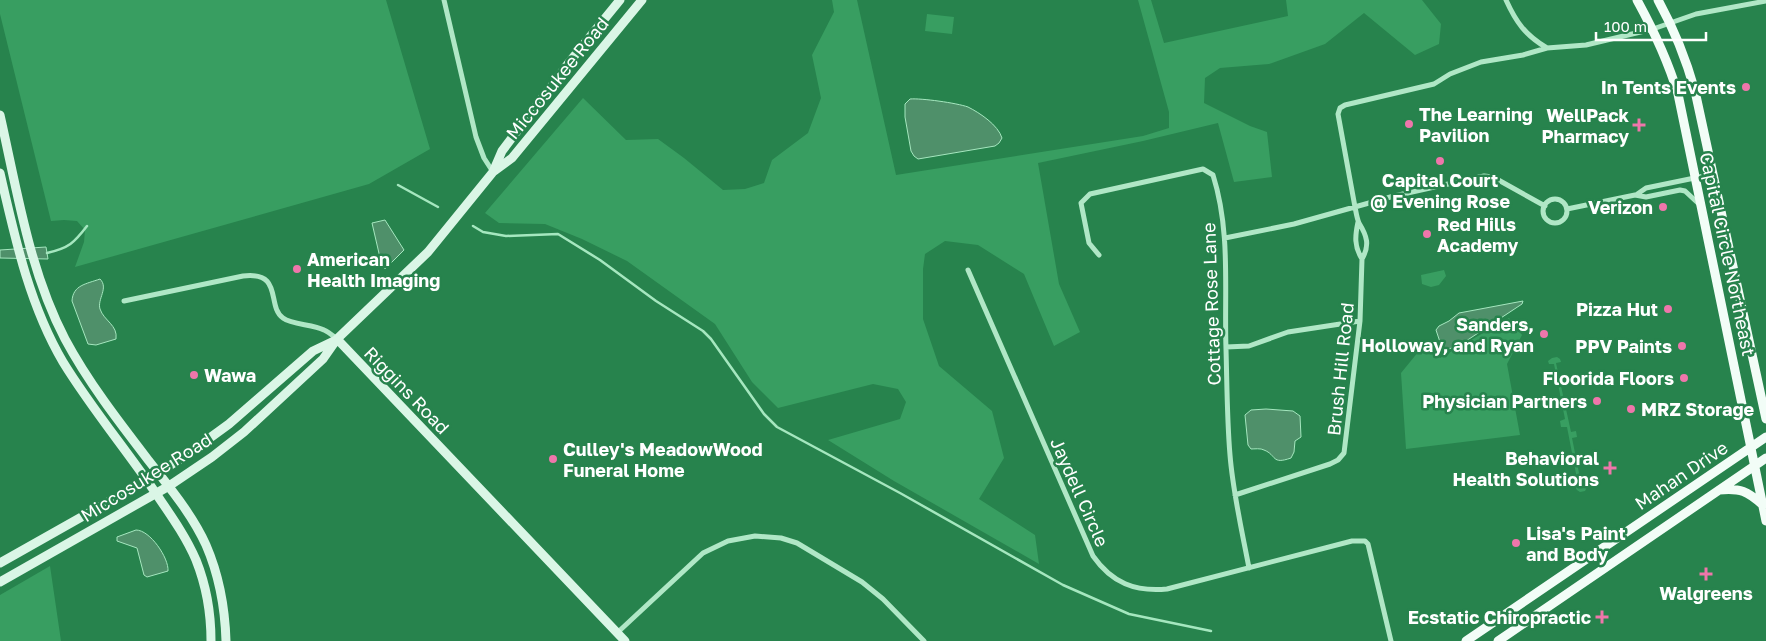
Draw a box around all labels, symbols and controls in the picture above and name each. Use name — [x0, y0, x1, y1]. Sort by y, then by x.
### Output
scale bar — [1596, 10, 1706, 42]
street label: Miccosukee Road — [501, 13, 613, 143]
text: 100 m — [1604, 17, 1647, 35]
place label: In Tents Events — [1601, 76, 1736, 98]
marker: In Tents Events — [1740, 81, 1752, 93]
place label: The Learning Pavilion — [1419, 103, 1533, 146]
place label: WellPack Pharmacy — [1542, 104, 1630, 147]
marker: The Learning Pavilion — [1403, 118, 1415, 130]
marker: WellPack Pharmacy — [1633, 119, 1645, 131]
street label: Capital Circle Northeast — [1696, 150, 1760, 358]
marker: Capital Court @ Evening Rose — [1434, 155, 1446, 167]
place label: Capital Court @ Evening Rose — [1370, 169, 1510, 212]
place label: Verizon — [1588, 196, 1653, 218]
marker: Verizon — [1657, 201, 1669, 213]
place label: Red Hills Academy — [1437, 213, 1519, 256]
street label: Cottage Rose Lane — [1197, 222, 1225, 386]
marker: Red Hills Academy — [1421, 228, 1433, 240]
place label: American Health Imaging — [307, 248, 440, 291]
marker: American Health Imaging — [291, 263, 303, 275]
place label: Pizza Hut — [1576, 298, 1658, 320]
street label: Brush Hill Road — [1322, 301, 1358, 437]
marker: Pizza Hut — [1662, 303, 1674, 315]
place label: Sanders, Holloway, and Ryan — [1361, 313, 1534, 356]
marker: Sanders, Holloway, and Ryan — [1538, 328, 1550, 340]
place label: PPV Paints — [1575, 335, 1672, 357]
marker: PPV Paints — [1676, 340, 1688, 352]
street label: Riggins Road — [360, 342, 454, 438]
place label: Wawa — [204, 364, 256, 386]
place label: Floorida Floors — [1542, 367, 1674, 389]
marker: Wawa — [188, 369, 200, 381]
marker: Floorida Floors — [1678, 372, 1690, 384]
place label: Physician Partners — [1422, 390, 1587, 412]
marker: Physician Partners — [1591, 395, 1603, 407]
place label: MRZ Storage — [1641, 398, 1755, 420]
marker: MRZ Storage — [1625, 403, 1637, 415]
street label: Miccosukee Road — [76, 428, 216, 526]
street label: Jaydell Circle — [1046, 434, 1114, 550]
street label: Mahan Drive — [1630, 436, 1732, 514]
place label: Culley's MeadowWood Funeral Home — [563, 438, 763, 481]
place label: Behavioral Health Solutions — [1452, 447, 1599, 490]
marker: Culley's MeadowWood Funeral Home — [547, 453, 559, 465]
marker: Behavioral Health Solutions — [1603, 461, 1617, 475]
place label: Lisa's Paint and Body — [1526, 522, 1626, 565]
marker: Lisa's Paint and Body — [1510, 537, 1522, 549]
marker: Walgreens — [1700, 568, 1712, 580]
place label: Walgreens — [1659, 582, 1753, 604]
place label: Ecstatic Chiropractic — [1408, 606, 1591, 628]
marker: Ecstatic Chiropractic — [1595, 610, 1609, 624]

